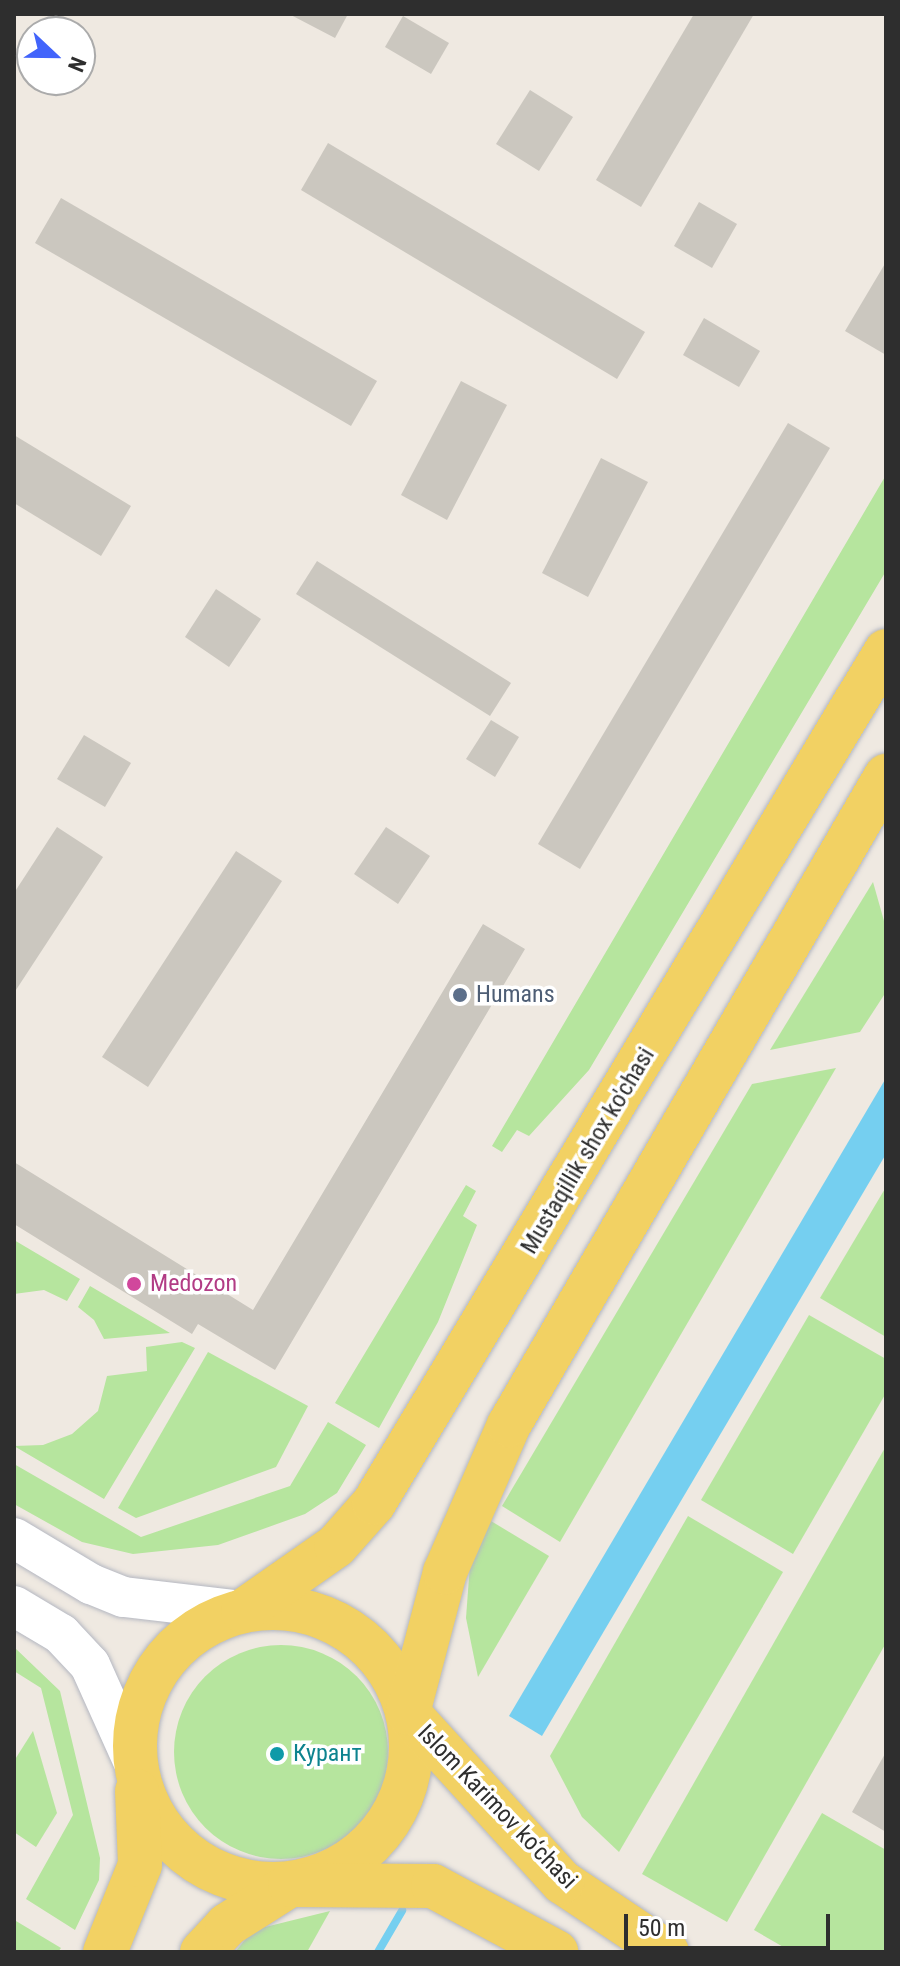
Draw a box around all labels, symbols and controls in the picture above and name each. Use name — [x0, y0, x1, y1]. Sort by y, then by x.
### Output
north arrow — [16, 16, 96, 96]
text: N — [63, 53, 91, 75]
place label: Humans — [476, 981, 555, 1009]
marker: Humans — [451, 986, 469, 1004]
street label: Mustaqillik shox ko'chasi — [515, 1043, 661, 1259]
place label: Medozon — [150, 1270, 237, 1298]
marker: Medozon — [125, 1275, 143, 1293]
street label: Islom Karimov ko‘chasi — [411, 1719, 583, 1895]
place label: Курант — [293, 1740, 362, 1768]
marker: Курант — [268, 1745, 286, 1763]
scale bar — [628, 1898, 834, 1948]
text: 50 m — [638, 1914, 685, 1942]

